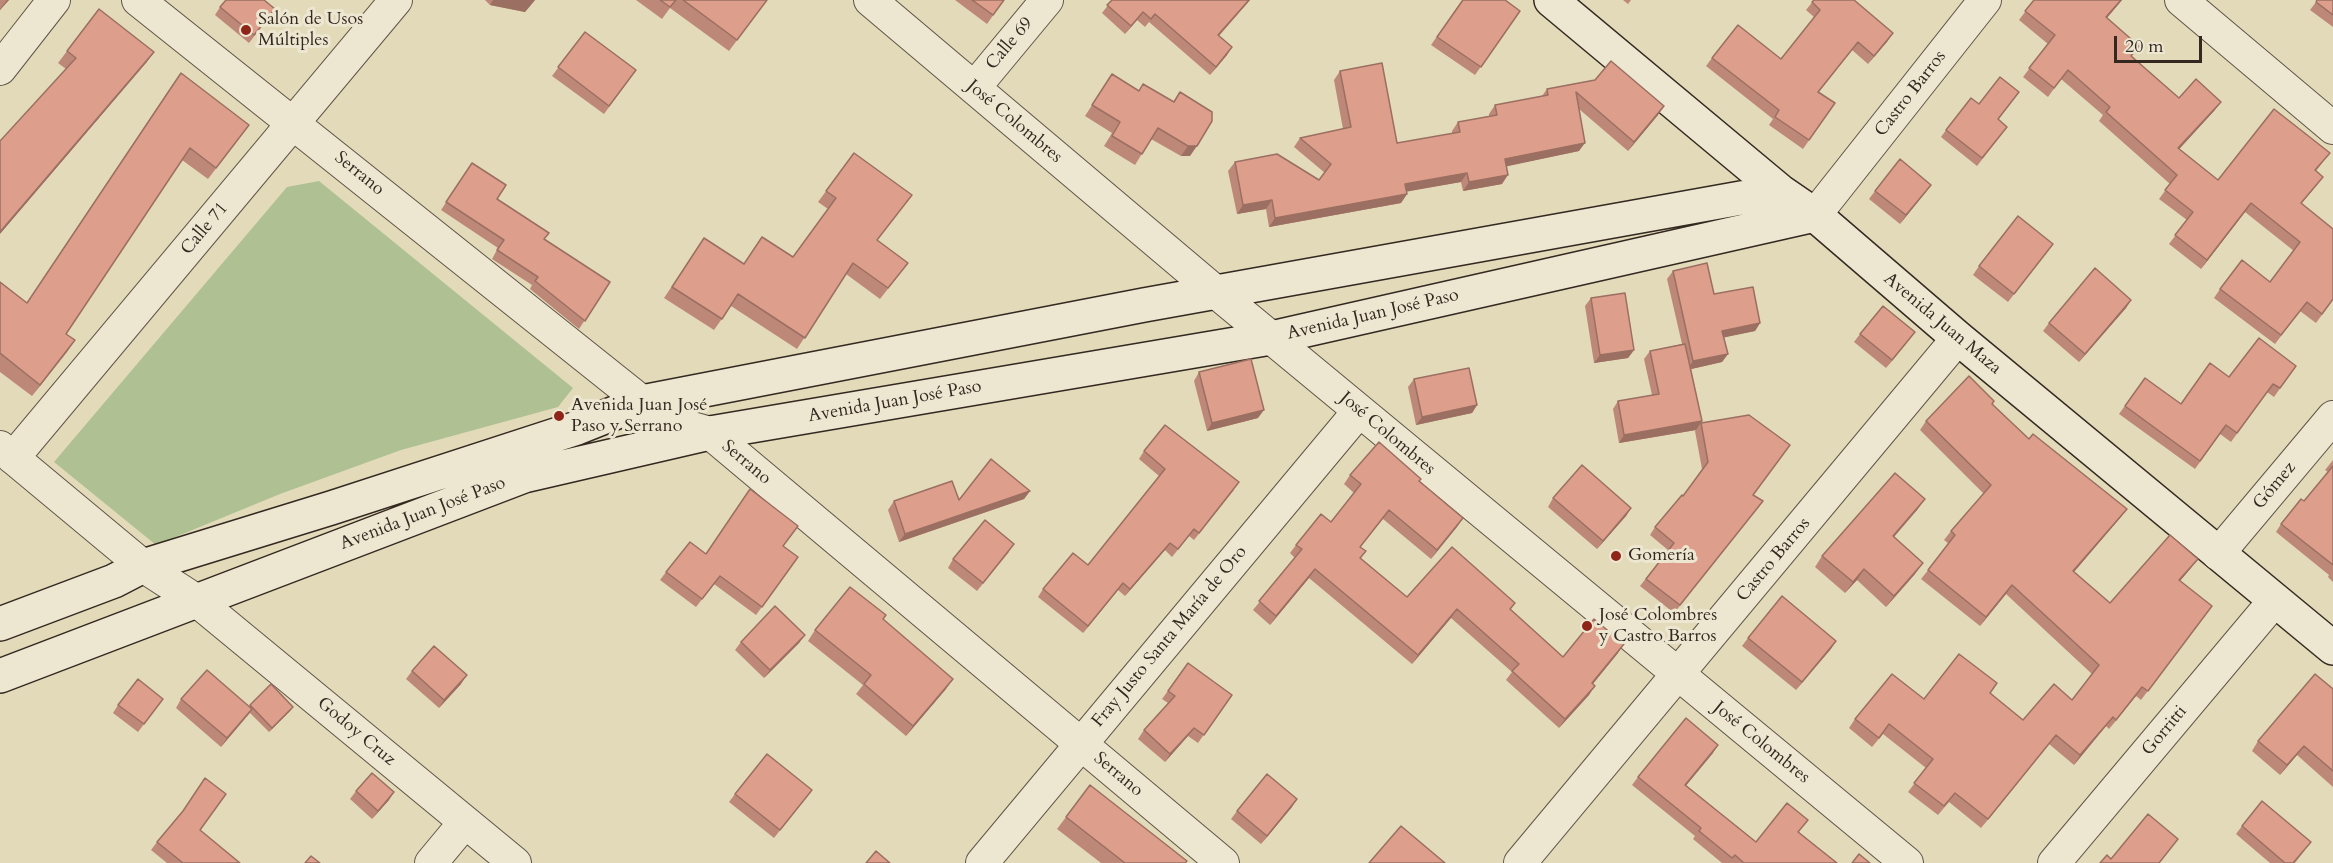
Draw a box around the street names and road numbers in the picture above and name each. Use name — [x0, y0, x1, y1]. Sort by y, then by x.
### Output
street label: Calle 69 — [982, 13, 1038, 75]
street label: Castro Barros — [1871, 47, 1951, 141]
street label: José Colombres — [962, 76, 1066, 168]
street label: Serrano — [330, 147, 388, 201]
street label: Calle 71 — [177, 198, 233, 260]
street label: Avenida Juan Maza — [1879, 269, 2005, 379]
street label: Avenida Juan José Paso — [1285, 285, 1461, 345]
street label: Avenida Juan José Paso — [807, 376, 983, 428]
street label: José Colombres — [1335, 388, 1439, 480]
street label: Serrano — [717, 436, 775, 490]
street label: Gómez — [2249, 458, 2301, 514]
street label: Avenida Juan José Paso — [337, 472, 509, 556]
street label: Castro Barros — [1733, 514, 1815, 606]
street label: Fray Justo Santa María de Oro — [1088, 542, 1252, 732]
street label: Godoy Cruz — [312, 693, 400, 771]
street label: José Colombres — [1708, 697, 1814, 789]
street label: Gorritti — [2138, 702, 2192, 760]
street label: Serrano — [1089, 748, 1147, 802]

